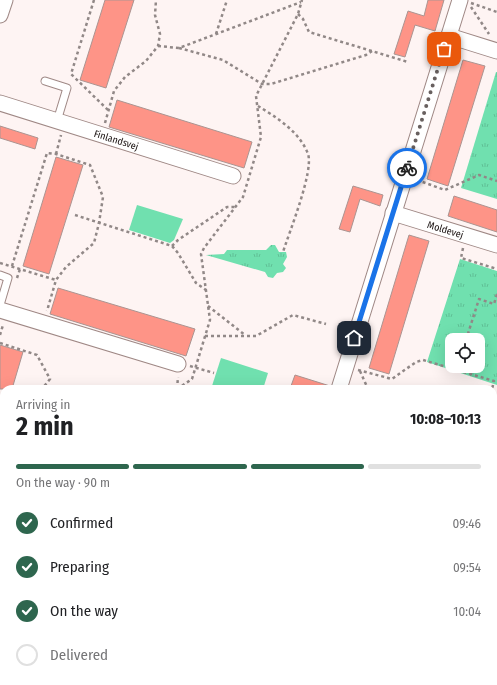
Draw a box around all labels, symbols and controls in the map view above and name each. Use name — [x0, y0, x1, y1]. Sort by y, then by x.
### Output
pin — [427, 32, 461, 66]
icon: bag — [433, 38, 455, 60]
street label: Finlandsvej — [92, 128, 140, 153]
courier — [387, 148, 427, 188]
icon: bike — [396, 157, 418, 179]
street label: Moldevej — [426, 219, 465, 241]
pin — [337, 321, 371, 355]
icon: home — [343, 327, 365, 349]
map controls — [445, 333, 485, 373]
button: locate — [445, 333, 485, 373]
text: Arriving in — [16, 397, 70, 412]
text: 10:08–10:13 — [410, 410, 481, 428]
text: 2 min — [16, 411, 74, 442]
text: On the way · 90 m — [16, 475, 110, 490]
icon: check — [16, 512, 38, 534]
text: Confirmed — [50, 514, 113, 532]
text: 09:46 — [453, 516, 481, 531]
icon: check — [16, 556, 38, 578]
text: Preparing — [50, 558, 109, 576]
text: 09:54 — [453, 560, 481, 575]
icon: check — [16, 600, 38, 622]
text: On the way — [50, 602, 118, 620]
text: 10:04 — [453, 604, 481, 619]
text: Delivered — [50, 646, 108, 664]

